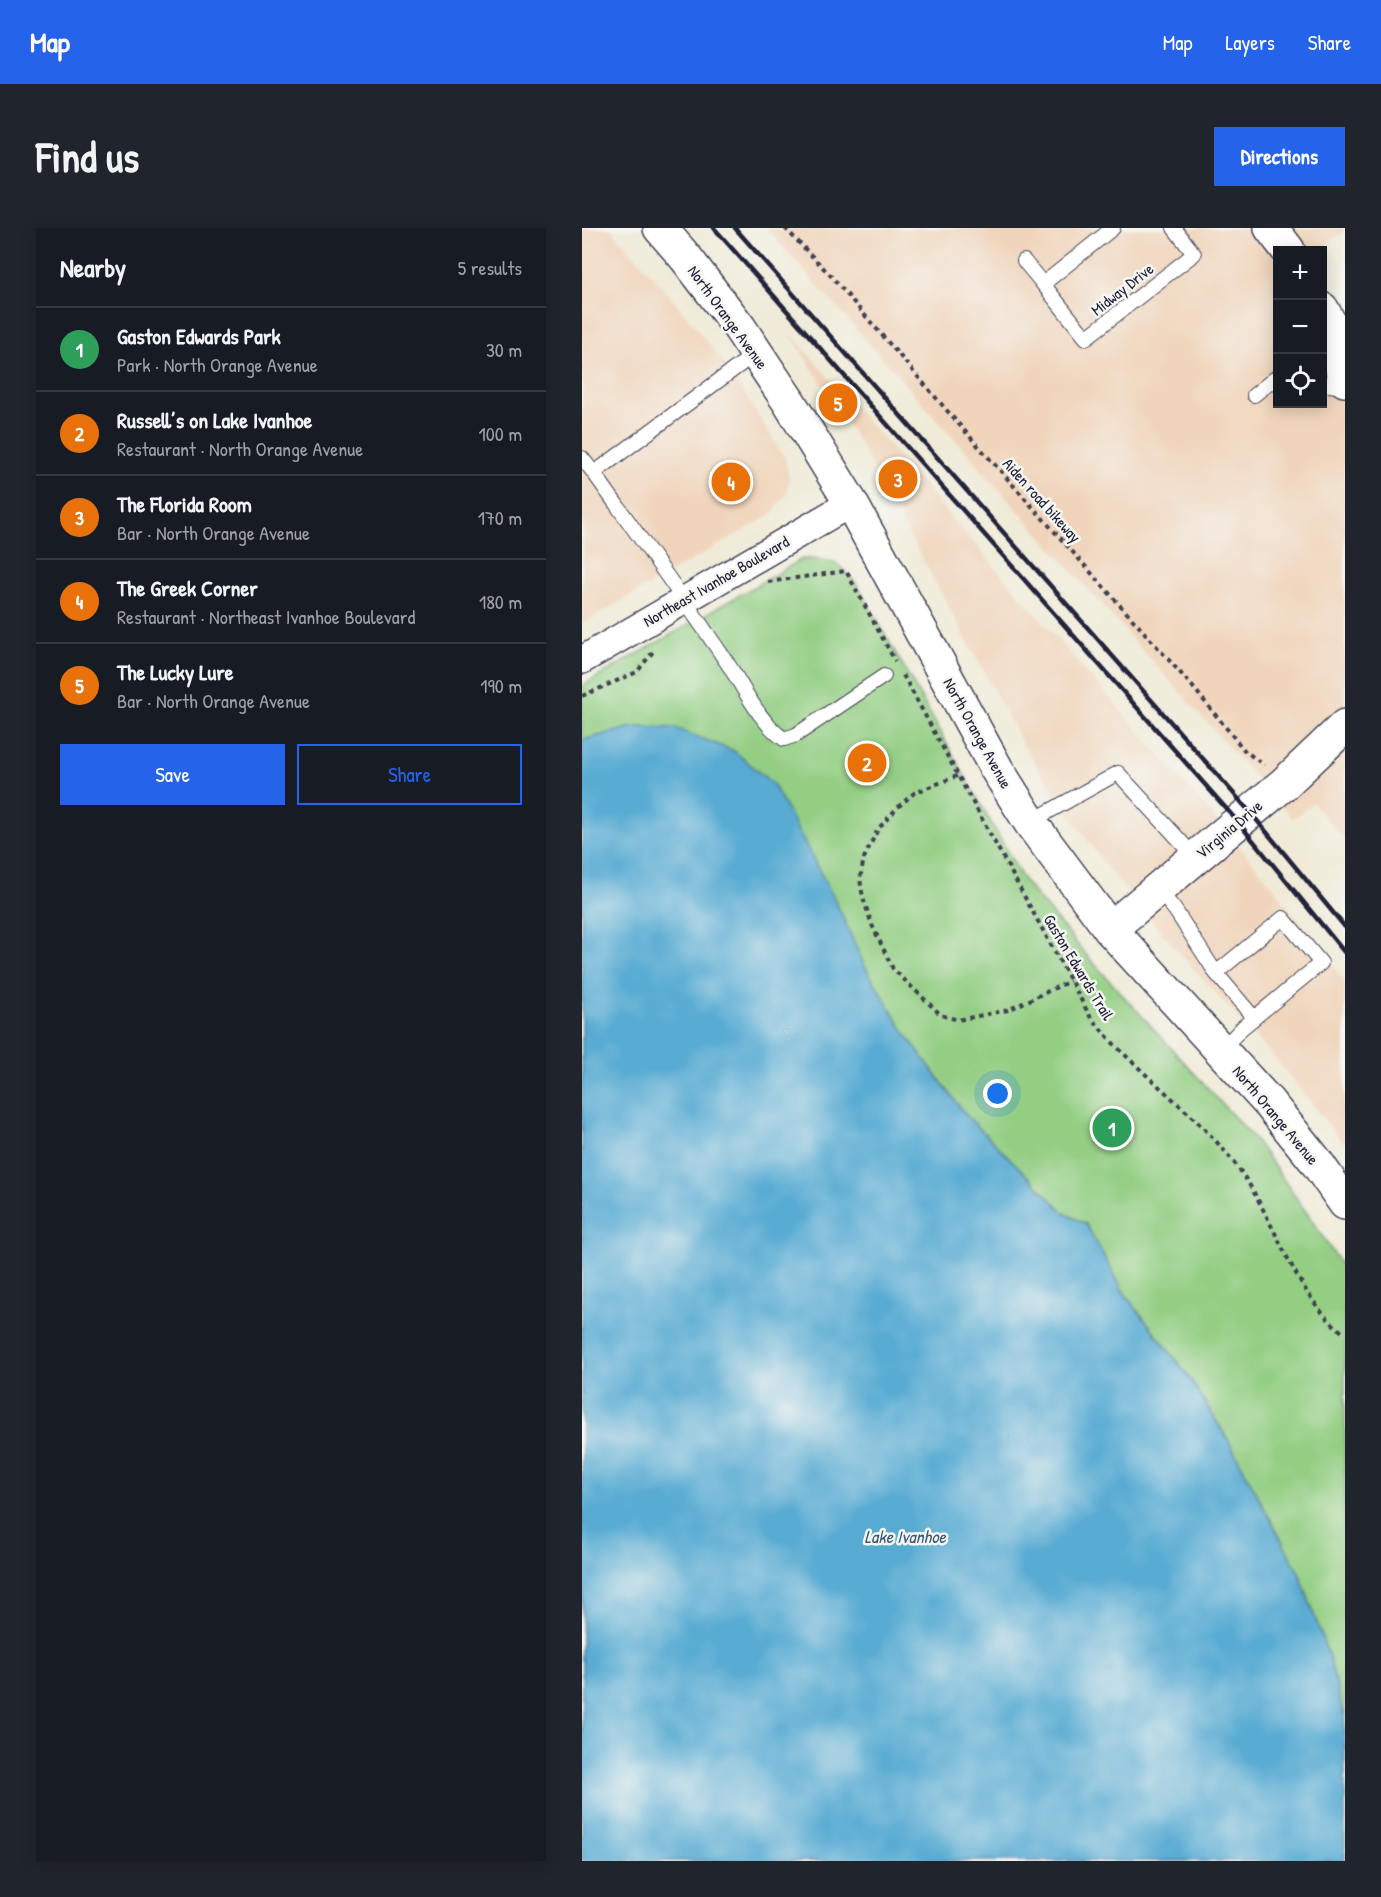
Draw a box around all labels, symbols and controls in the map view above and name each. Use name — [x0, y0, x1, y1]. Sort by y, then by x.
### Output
text: Map — [30, 23, 70, 61]
text: Map — [1163, 28, 1192, 57]
text: Layers — [1225, 28, 1275, 57]
text: Share — [1308, 28, 1351, 57]
button: Directions — [1214, 127, 1345, 186]
text: Find us — [36, 128, 139, 185]
map controls — [1273, 246, 1327, 408]
button: + — [1273, 246, 1327, 300]
text: Nearby — [60, 250, 126, 285]
text: 5 results — [458, 254, 522, 281]
street label: Midway Drive — [1086, 257, 1158, 320]
street label: North Orange Avenue — [683, 261, 774, 374]
button: − — [1273, 300, 1327, 354]
text: Gaston Edwards Park — [117, 321, 281, 351]
text: 1 — [76, 336, 83, 363]
text: 30 m — [486, 336, 522, 363]
text: Park · North Orange Avenue — [117, 351, 318, 378]
button: locate — [1273, 354, 1327, 408]
pin: 5 — [818, 380, 858, 426]
text: Russell’s on Lake Ivanhoe — [117, 405, 312, 435]
text: 2 — [75, 420, 84, 447]
text: 100 m — [479, 420, 522, 447]
text: Restaurant · North Orange Avenue — [117, 435, 363, 462]
street label: Aiden road bikeway — [998, 453, 1086, 547]
pin: 3 — [878, 456, 918, 502]
pin: 4 — [712, 460, 750, 504]
text: The Florida Room — [117, 489, 252, 519]
text: 3 — [75, 504, 84, 531]
text: 170 m — [478, 504, 522, 531]
text: Bar · North Orange Avenue — [117, 519, 310, 546]
street label: Northeast Ivanhoe Boulevard — [639, 530, 793, 632]
text: The Greek Corner — [117, 573, 258, 603]
text: 4 — [76, 588, 83, 615]
text: 180 m — [479, 588, 522, 615]
text: Restaurant · Northeast Ivanhoe Boulevard — [117, 603, 415, 630]
text: The Lucky Lure — [117, 657, 234, 687]
text: 5 — [75, 672, 84, 699]
text: 190 m — [480, 672, 522, 699]
street label: North Orange Avenue — [938, 674, 1018, 793]
text: Bar · North Orange Avenue — [117, 687, 310, 714]
pin: 2 — [848, 740, 886, 786]
button: Save — [60, 744, 285, 805]
button: Share — [297, 744, 522, 805]
street label: Virginia Drive — [1191, 794, 1267, 863]
street label: Gaston Edwards Trail — [1039, 910, 1120, 1025]
street label: North Orange Avenue — [1228, 1061, 1324, 1170]
your location — [983, 1079, 1012, 1108]
pin: 1 — [1092, 1106, 1132, 1150]
water label: Lake Ivanhoe — [864, 1524, 946, 1549]

